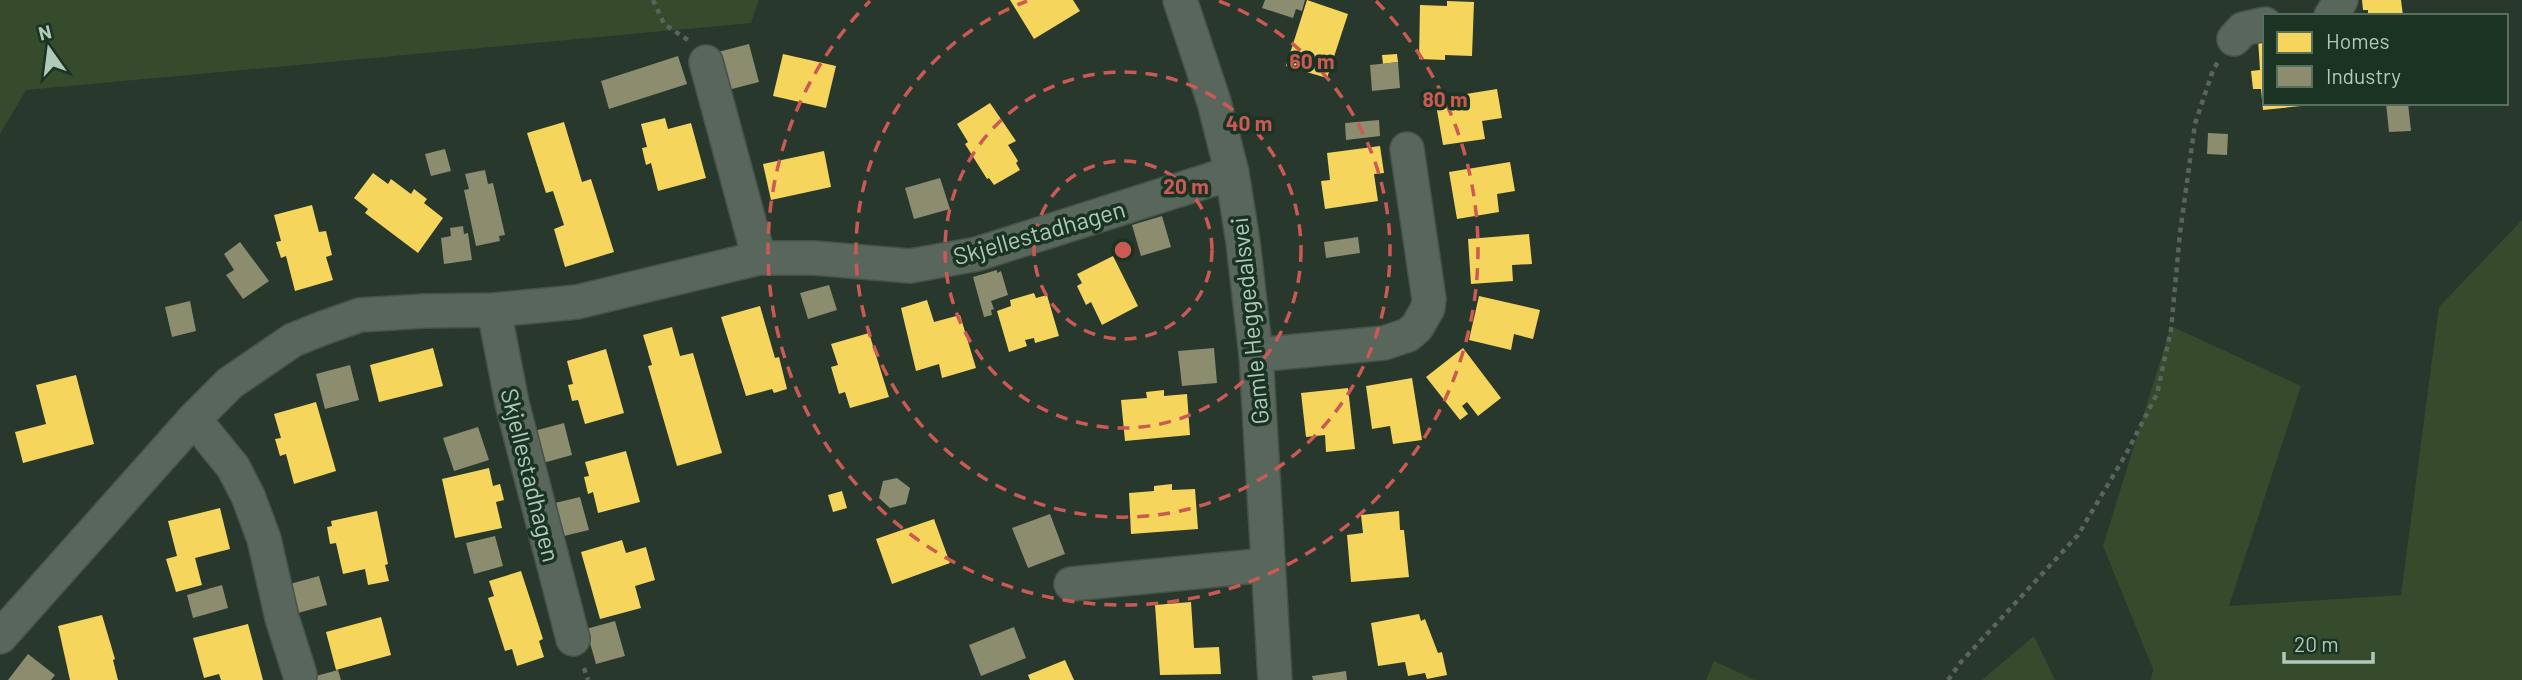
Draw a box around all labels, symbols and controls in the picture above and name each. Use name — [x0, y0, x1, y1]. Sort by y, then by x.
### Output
north arrow — [14, 14, 84, 84]
legend — [2263, 14, 2508, 105]
text: N — [36, 19, 54, 45]
text: Homes — [2326, 28, 2390, 53]
text: 60 m — [1290, 48, 1334, 73]
text: Industry — [2326, 63, 2401, 88]
text: 80 m — [1422, 86, 1468, 111]
text: 40 m — [1226, 110, 1272, 135]
text: 20 m — [1163, 173, 1209, 198]
street label: Skjellestadhagen — [950, 194, 1128, 270]
street label: Gamle Heggedalsvei — [1224, 216, 1274, 426]
centre of rings — [1111, 238, 1135, 262]
street label: Skjellestadhagen — [495, 385, 567, 565]
scale bar — [2284, 620, 2373, 664]
text: 20 m — [2294, 631, 2339, 656]

